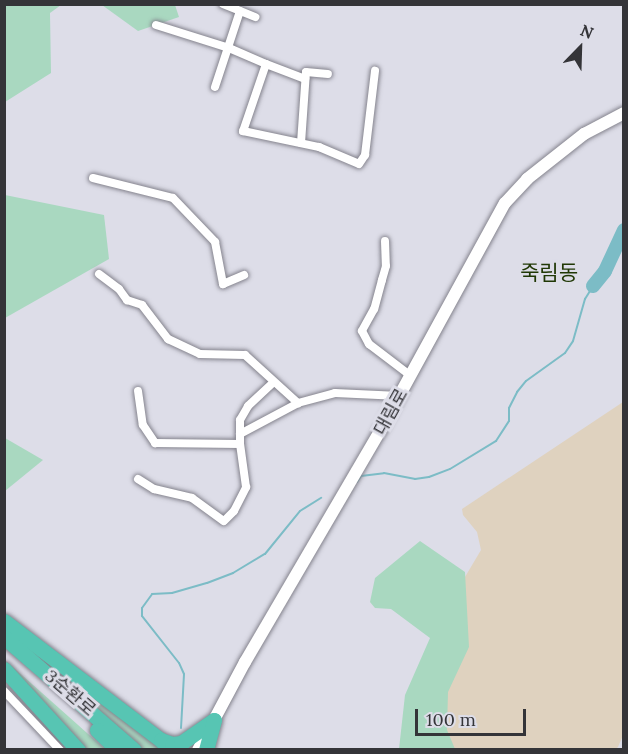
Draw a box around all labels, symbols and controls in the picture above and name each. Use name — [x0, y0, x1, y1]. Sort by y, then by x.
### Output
north arrow — [550, 18, 610, 78]
text: N — [577, 20, 597, 43]
district label: 죽림동 — [520, 260, 578, 286]
street label: 대림로 — [370, 385, 412, 439]
street label: 3순환로 — [40, 665, 100, 721]
scale bar — [418, 697, 529, 735]
text: 100 m — [426, 708, 476, 731]

